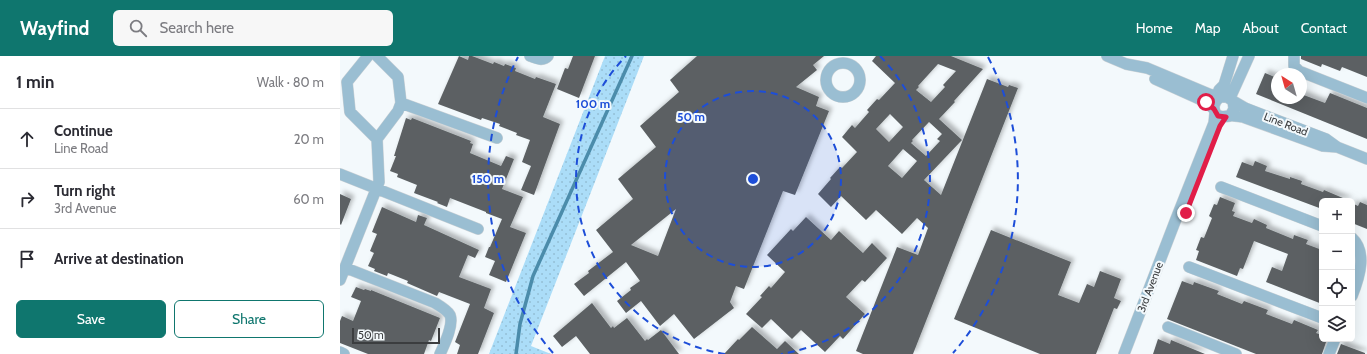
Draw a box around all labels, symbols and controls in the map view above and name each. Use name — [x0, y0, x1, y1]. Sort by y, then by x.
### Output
search box — [113, 10, 393, 46]
text: Wayfind — [20, 17, 89, 40]
icon: search — [127, 17, 149, 39]
text: Search here — [159, 19, 234, 37]
text: Home — [1136, 19, 1173, 37]
text: Map — [1195, 19, 1220, 37]
text: About — [1242, 19, 1279, 37]
text: Contact — [1301, 19, 1347, 37]
north arrow — [1271, 68, 1307, 104]
text: 1 min — [16, 72, 54, 92]
text: Walk · 80 m — [257, 74, 324, 90]
route start — [1197, 93, 1215, 111]
text: 100 m — [576, 96, 610, 111]
text: 50 m — [677, 109, 705, 124]
street label: Line Road — [1262, 109, 1310, 139]
text: Continue — [54, 122, 113, 140]
icon: ahead — [16, 128, 38, 150]
text: 20 m — [294, 131, 324, 147]
text: Line Road — [54, 140, 108, 156]
text: 150 m — [472, 171, 504, 186]
centre of rings — [746, 172, 760, 186]
text: Turn right — [54, 182, 115, 200]
icon: right — [16, 188, 38, 210]
text: 60 m — [293, 191, 324, 207]
map controls — [1319, 198, 1355, 342]
button: + — [1319, 198, 1355, 234]
text: 3rd Avenue — [54, 200, 116, 216]
route end — [1177, 204, 1195, 222]
button: − — [1319, 234, 1355, 270]
icon: arrive — [16, 248, 38, 270]
text: Arrive at destination — [54, 250, 184, 268]
street label: 3rd Avenue — [1134, 260, 1166, 314]
button: locate — [1319, 270, 1355, 306]
button: Save — [16, 300, 166, 338]
button: Share — [174, 300, 324, 338]
button: layers — [1319, 306, 1355, 342]
scale bar — [352, 326, 440, 345]
text: 50 m — [358, 328, 384, 342]

